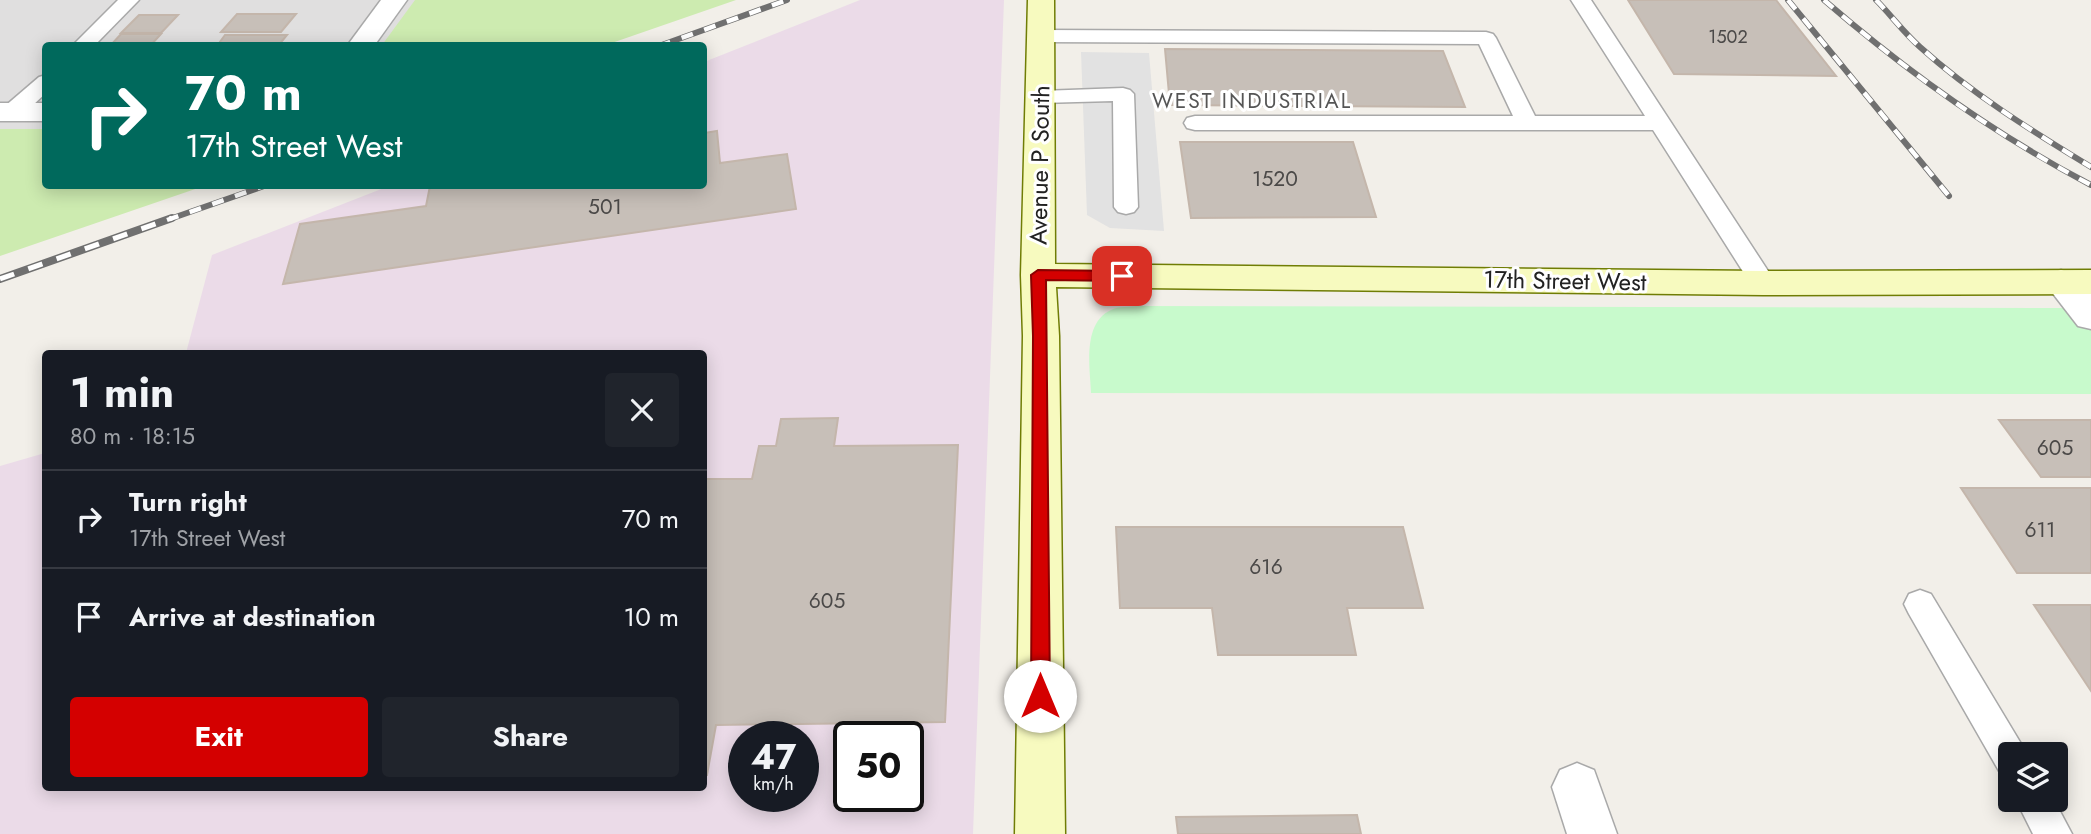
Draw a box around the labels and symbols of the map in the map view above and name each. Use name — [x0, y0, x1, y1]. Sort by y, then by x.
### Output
house number: 1502 — [1708, 24, 1748, 50]
street label: Avenue P South — [1021, 85, 1058, 245]
district label: WEST INDUSTRIAL — [1152, 86, 1352, 116]
house number: 1520 — [1252, 164, 1298, 194]
house number: 501 — [588, 192, 622, 222]
pin — [1092, 246, 1152, 306]
street label: 17th Street West — [1483, 262, 1647, 299]
house number: 605 — [2037, 433, 2073, 463]
house number: 611 — [2025, 515, 2056, 545]
house number: 616 — [1249, 552, 1283, 582]
house number: 605 — [809, 586, 845, 616]
position arrow — [1003, 659, 1077, 733]
speed limit sign: 50 — [833, 721, 924, 812]

